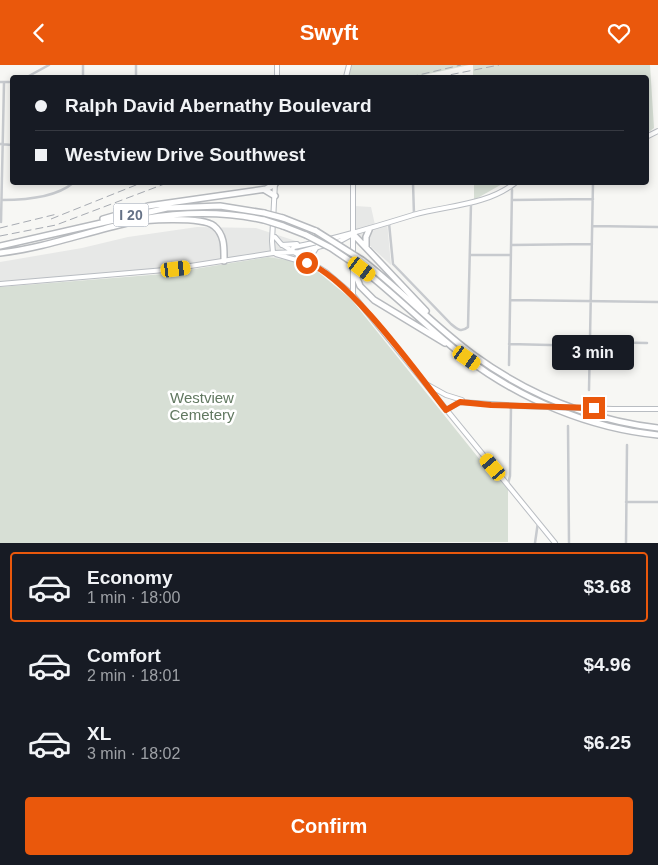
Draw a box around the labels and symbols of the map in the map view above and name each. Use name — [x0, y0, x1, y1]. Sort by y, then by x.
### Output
road number: I 20 — [114, 203, 148, 227]
route start — [296, 252, 318, 274]
car — [345, 254, 378, 284]
car — [160, 260, 191, 278]
callout: 3 min — [553, 335, 635, 371]
car — [450, 343, 483, 373]
park label: Westview Cemetery — [169, 389, 235, 423]
route end — [583, 397, 605, 419]
car — [477, 451, 508, 483]

